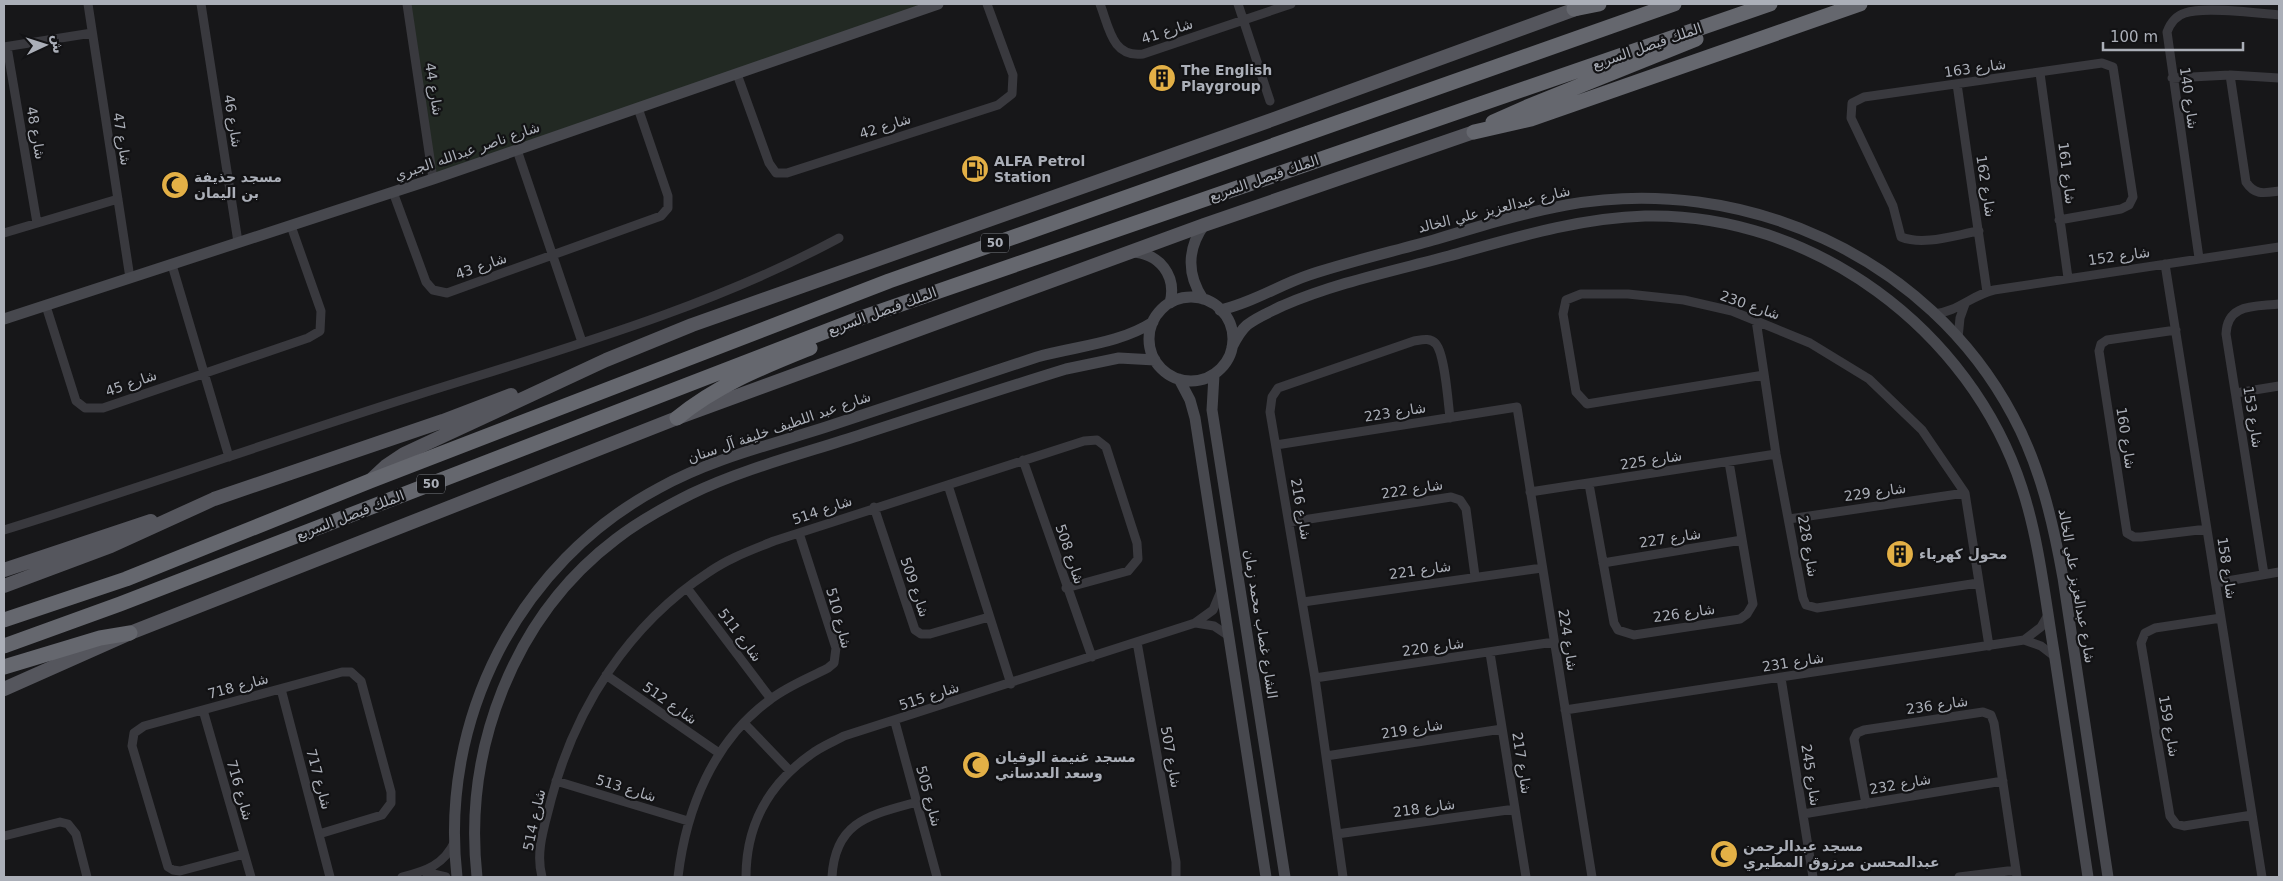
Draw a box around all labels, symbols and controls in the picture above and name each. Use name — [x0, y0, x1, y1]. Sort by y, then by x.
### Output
street label: شارع 41 — [1139, 15, 1195, 48]
north arrow — [20, 20, 70, 70]
street label: الملك فيصل السريع — [1590, 20, 1704, 73]
scale bar — [2103, 20, 2243, 52]
text: 100 m — [2110, 28, 2158, 46]
text: ش — [49, 34, 67, 54]
street label: شارع 163 — [1943, 56, 2007, 81]
street label: شارع 44 — [421, 61, 446, 117]
place label: The English Playgroup — [1181, 62, 1272, 94]
building icon: The English Playgroup — [1147, 63, 1177, 93]
street label: شارع 140 — [2176, 66, 2201, 130]
street label: شارع 46 — [220, 93, 245, 149]
street label: شارع 48 — [23, 105, 49, 161]
street label: شارع 42 — [857, 110, 913, 143]
street label: شارع 47 — [109, 111, 134, 167]
street label: شارع ناصر عبدالله الجبري — [392, 119, 542, 184]
street label: شارع 161 — [2054, 141, 2079, 205]
street label: الملك فيصل السريع — [1207, 152, 1321, 205]
place label: ALFA Petrol Station — [994, 153, 1085, 185]
fuel station icon: ALFA Petrol Station — [960, 154, 990, 184]
street label: شارع 162 — [1972, 154, 1999, 218]
place label: مسجد حذيفة بن اليمان — [194, 169, 282, 202]
mosque icon: مسجد حذيفة بن اليمان — [160, 170, 190, 200]
street label: شارع عبدالعزيز علي الخالد — [1416, 182, 1572, 237]
road number: 50 — [981, 234, 1009, 252]
street label: شارع 152 — [2087, 244, 2151, 269]
street label: شارع 43 — [453, 250, 509, 283]
street label: الملك فيصل السريع — [825, 284, 939, 339]
street label: شارع 230 — [1718, 287, 1782, 324]
street label: شارع 45 — [103, 367, 159, 400]
street label: شارع 153 — [2239, 385, 2266, 449]
street label: شارع عبد اللطيف خليفة آل سنان — [685, 388, 873, 467]
street label: شارع 223 — [1363, 399, 1427, 426]
street label: شارع 160 — [2112, 406, 2139, 470]
street label: شارع 225 — [1619, 447, 1683, 474]
road number: 50 — [417, 474, 445, 494]
street label: شارع 222 — [1380, 476, 1444, 503]
street label: شارع 216 — [1287, 477, 1314, 541]
street label: شارع 229 — [1843, 480, 1907, 505]
street label: الملك فيصل السريع — [293, 487, 407, 544]
street label: شارع 514 — [790, 492, 854, 529]
street label: شارع عبدالعزيز علي الخالد — [2055, 508, 2098, 665]
street label: شارع 228 — [1794, 514, 1821, 578]
street label: شارع 508 — [1051, 522, 1088, 586]
street label: شارع 227 — [1638, 525, 1702, 552]
street label: شارع 158 — [2213, 536, 2240, 600]
building icon: محول كهرباء — [1885, 539, 1915, 569]
place label: محول كهرباء — [1919, 546, 2007, 563]
street label: الشارع غصاب محمد زمان — [1240, 548, 1281, 700]
street label: شارع 509 — [896, 555, 933, 619]
street label: شارع 221 — [1388, 558, 1452, 583]
street label: شارع 510 — [822, 586, 855, 650]
street label: شارع 226 — [1652, 601, 1716, 626]
street label: شارع 511 — [714, 605, 765, 665]
street label: شارع 224 — [1554, 608, 1581, 672]
street label: شارع 220 — [1401, 635, 1465, 660]
street label: شارع 231 — [1761, 649, 1825, 676]
street label: شارع 718 — [206, 670, 270, 703]
street label: شارع 512 — [639, 679, 700, 728]
street label: شارع 515 — [897, 679, 961, 714]
street label: شارع 236 — [1905, 693, 1969, 718]
street label: شارع 159 — [2155, 694, 2182, 758]
street label: شارع 219 — [1380, 716, 1444, 743]
street label: شارع 507 — [1157, 725, 1184, 789]
street label: شارع 217 — [1508, 731, 1535, 795]
street label: شارع 245 — [1797, 743, 1824, 807]
street label: شارع 717 — [302, 747, 335, 811]
place label: مسجد غنيمة الوقيان وسعد العدساني — [995, 749, 1136, 782]
mosque icon: مسجد غنيمة الوقيان وسعد العدساني — [961, 750, 991, 780]
street label: شارع 716 — [223, 758, 256, 822]
street label: شارع 505 — [912, 764, 945, 828]
street label: شارع 513 — [594, 771, 658, 806]
street label: شارع 232 — [1868, 771, 1932, 798]
street label: شارع 514 — [520, 788, 549, 852]
street label: شارع 218 — [1392, 796, 1456, 821]
place label: مسجد عبدالرحمن عبدالمحسن مرزوق المطيري — [1743, 838, 1939, 872]
mosque icon: مسجد عبدالرحمن عبدالمحسن مرزوق المطيري — [1709, 839, 1739, 869]

